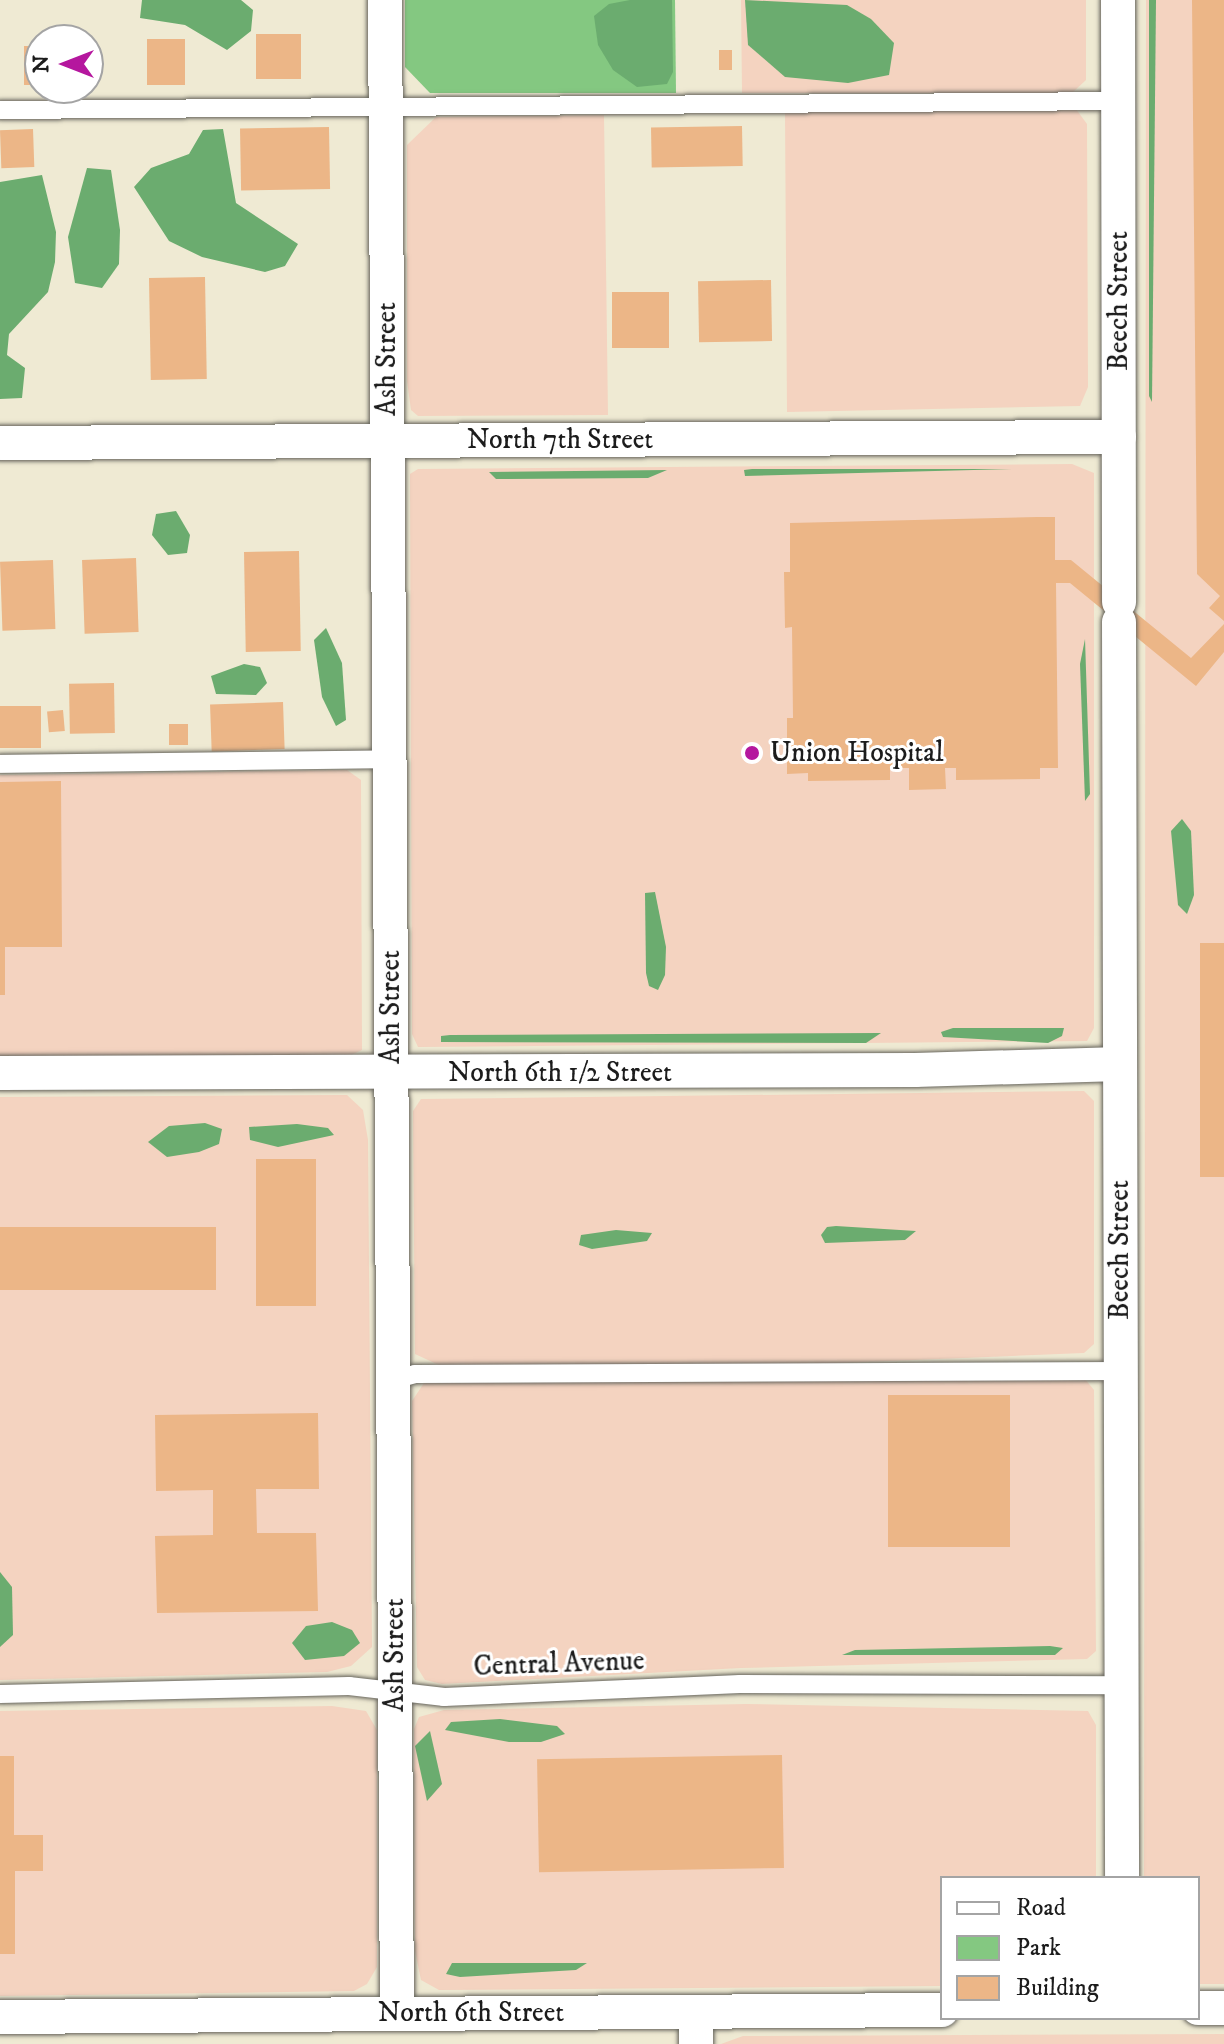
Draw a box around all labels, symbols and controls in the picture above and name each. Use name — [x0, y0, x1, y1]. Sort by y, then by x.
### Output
north arrow — [24, 24, 104, 104]
text: N — [28, 55, 55, 73]
street label: Beech Street — [1102, 231, 1136, 371]
street label: Ash Street — [370, 302, 404, 416]
street label: North 7th Street — [467, 423, 653, 457]
place label: Union Hospital — [770, 736, 944, 770]
marker: Union Hospital — [741, 742, 763, 764]
street label: Ash Street — [374, 950, 408, 1064]
street label: North 6th 1/2 Street — [448, 1056, 672, 1090]
street label: Beech Street — [1103, 1180, 1137, 1320]
street label: Ash Street — [378, 1598, 412, 1712]
street label: Central Avenue — [473, 1644, 645, 1684]
legend — [940, 1876, 1200, 2020]
text: Road — [1016, 1893, 1066, 1923]
text: Park — [1016, 1933, 1061, 1963]
text: Building — [1016, 1973, 1099, 2003]
street label: North 6th Street — [378, 1996, 564, 2030]

